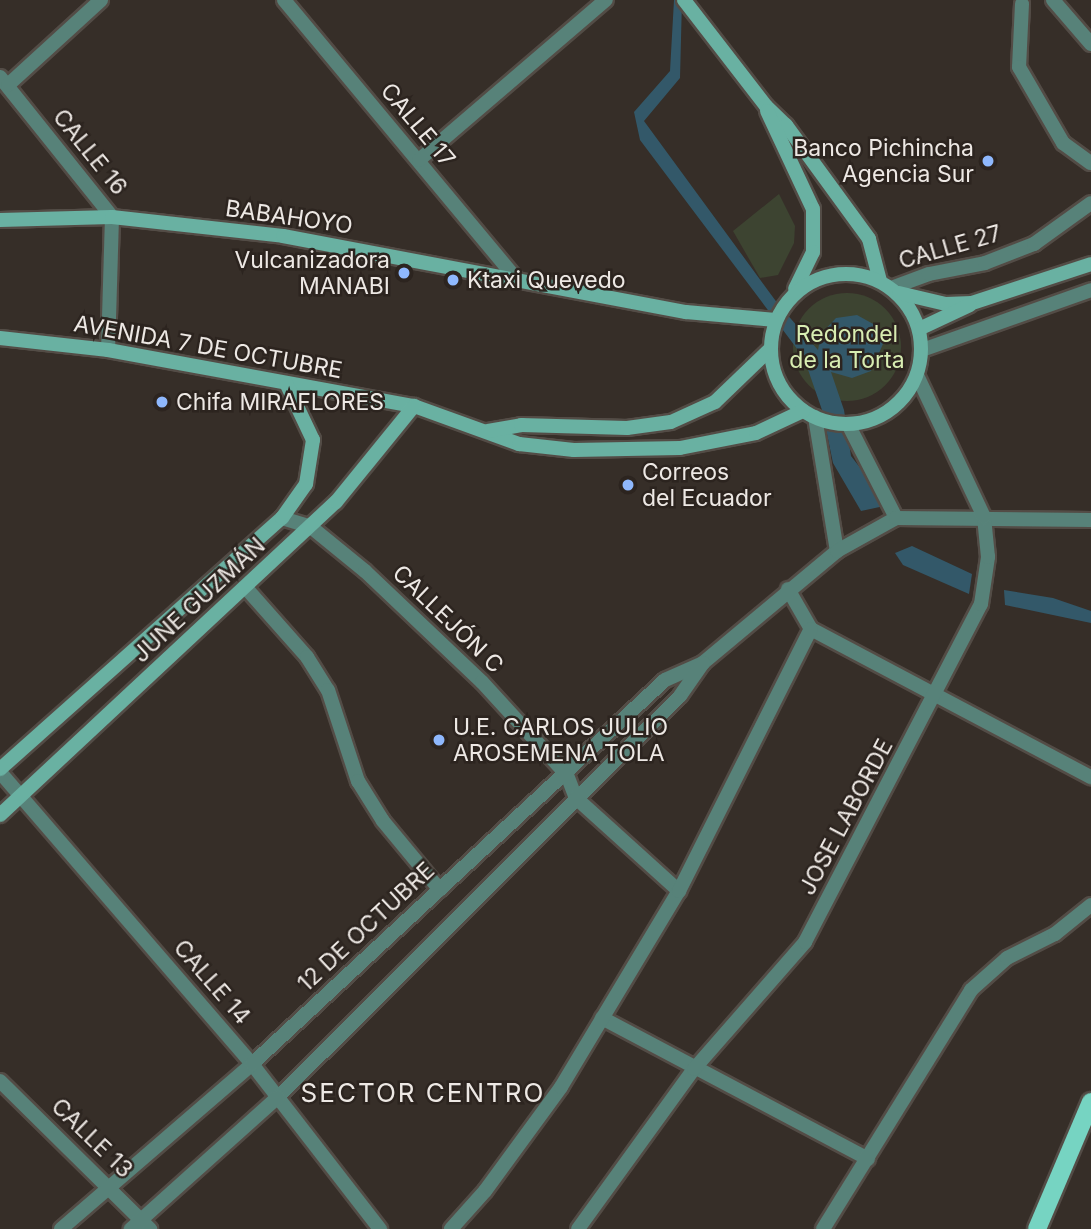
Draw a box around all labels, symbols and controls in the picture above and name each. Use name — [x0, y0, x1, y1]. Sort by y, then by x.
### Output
street label: CALLE 17 — [375, 77, 461, 173]
street label: CALLE 16 — [47, 104, 133, 200]
place label: Banco Pichincha Agencia Sur — [793, 134, 974, 188]
marker: Banco Pichincha Agencia Sur — [980, 153, 996, 169]
street label: BABAHOYO — [224, 194, 354, 240]
street label: CALLE 27 — [895, 219, 1005, 275]
place label: Vulcanizadora MANABI — [234, 246, 390, 300]
marker: Vulcanizadora MANABI — [396, 265, 412, 281]
place label: Ktaxi Quevedo — [467, 266, 626, 294]
marker: Ktaxi Quevedo — [445, 272, 461, 288]
street label: AVENIDA 7 DE OCTUBRE — [72, 310, 344, 384]
park label: Redondel de la Torta — [789, 320, 905, 374]
place label: Chifa MIRAFLORES — [176, 388, 384, 416]
marker: Chifa MIRAFLORES — [154, 394, 170, 410]
place label: Correos del Ecuador — [642, 458, 772, 512]
marker: Correos del Ecuador — [620, 477, 636, 493]
street label: JUNE GUZMÁN — [127, 532, 271, 668]
street label: CALLEJÓN C — [387, 559, 509, 679]
place label: U.E. CARLOS JULIO AROSEMENA TOLA — [453, 713, 668, 767]
marker: U.E. CARLOS JULIO AROSEMENA TOLA — [431, 732, 447, 748]
street label: JOSE LABORDE — [793, 734, 899, 900]
street label: 12 DE OCTUBRE — [292, 857, 440, 997]
street label: CALLE 14 — [168, 934, 256, 1030]
district label: SECTOR CENTRO — [302, 1077, 544, 1109]
street label: CALLE 13 — [46, 1093, 138, 1183]

